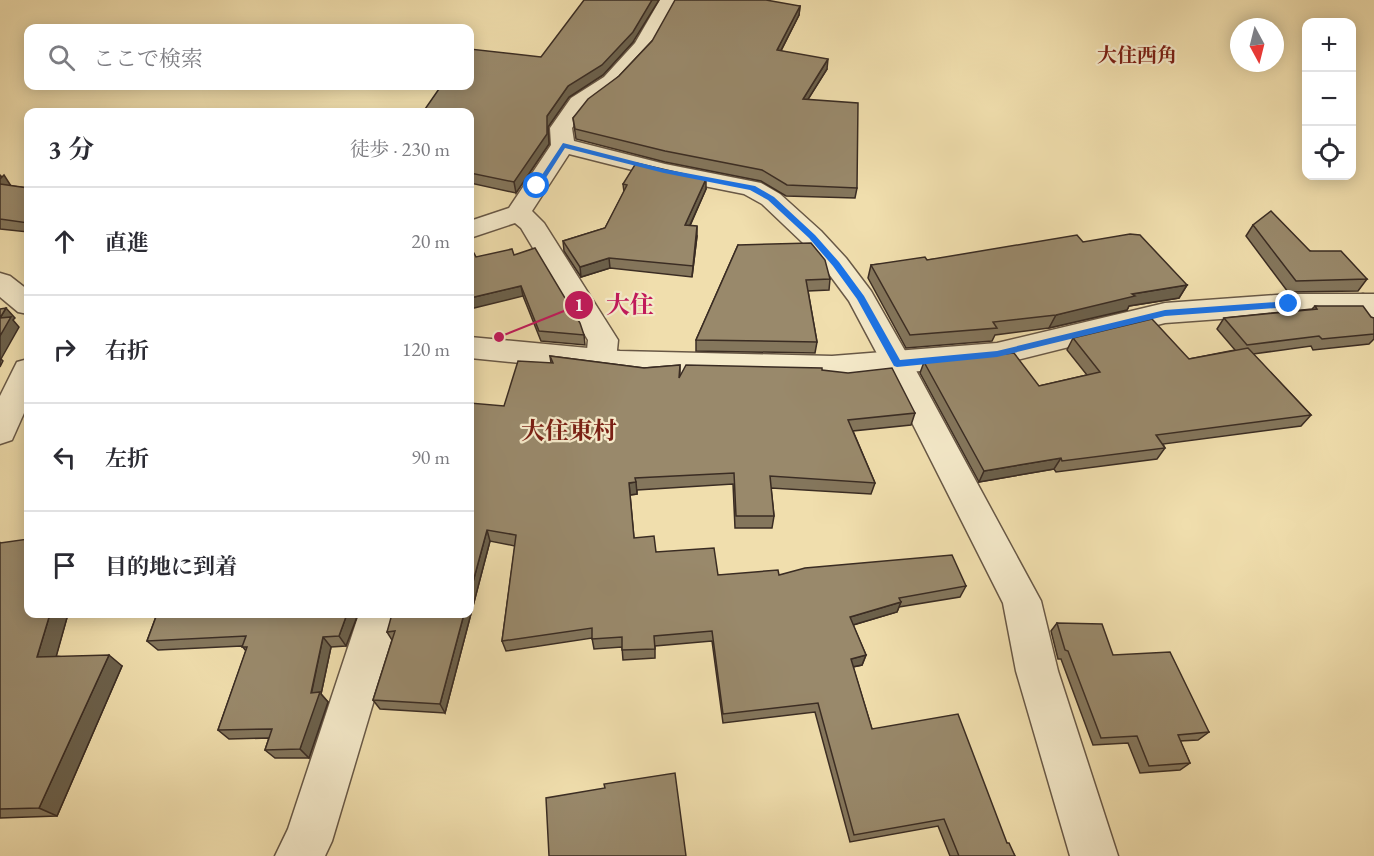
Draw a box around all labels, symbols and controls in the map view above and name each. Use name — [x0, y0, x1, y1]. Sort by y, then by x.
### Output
north arrow — [1230, 18, 1284, 72]
map controls — [1302, 18, 1356, 180]
button: + — [1302, 18, 1356, 72]
search box — [24, 24, 474, 90]
icon: search — [45, 41, 78, 74]
district label: 大住西角 — [1097, 42, 1177, 68]
text: ここで検索 — [93, 44, 203, 73]
button: − — [1302, 72, 1356, 126]
button: locate — [1302, 126, 1356, 180]
text: 3 分 — [48, 132, 94, 166]
text: 徒歩 · 230 m — [350, 136, 450, 162]
route start — [523, 172, 549, 198]
icon: ahead — [48, 225, 81, 258]
text: 直進 — [105, 228, 149, 257]
text: 20 m — [411, 228, 450, 254]
callout: 大住 — [564, 284, 666, 326]
text: 大住 — [606, 289, 654, 320]
route end — [1275, 290, 1301, 316]
text: 1 — [574, 293, 584, 316]
icon: right — [48, 333, 81, 366]
text: 右折 — [105, 336, 149, 365]
text: 120 m — [402, 336, 450, 362]
district label: 大住東村 — [521, 415, 617, 446]
icon: left — [48, 441, 81, 474]
text: 左折 — [105, 444, 149, 473]
text: 90 m — [411, 444, 450, 470]
icon: arrive — [48, 549, 81, 582]
text: 目的地に到着 — [105, 552, 237, 581]

